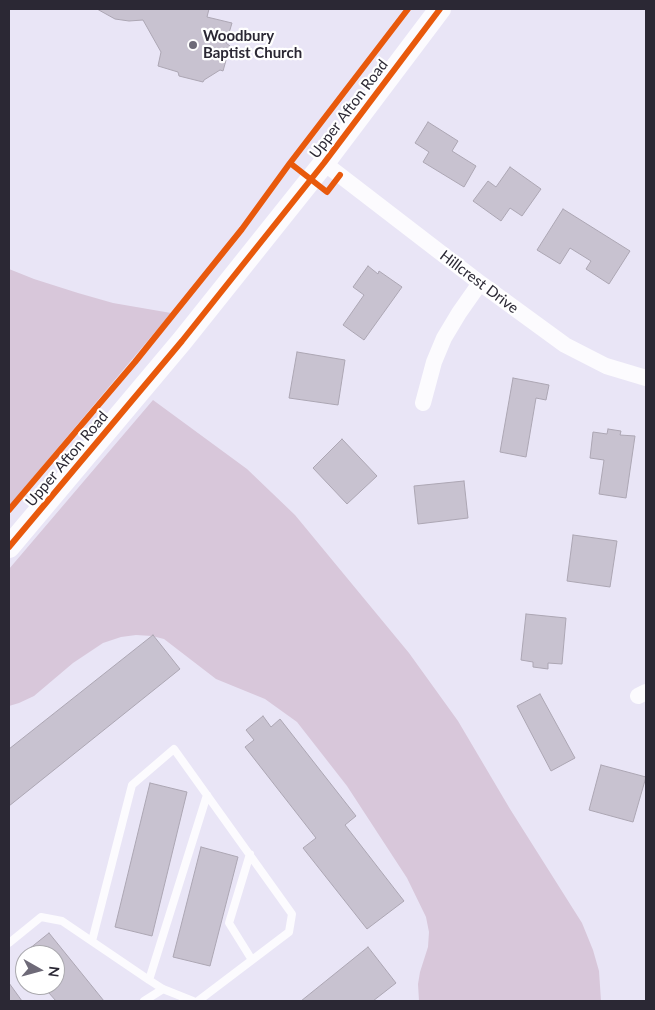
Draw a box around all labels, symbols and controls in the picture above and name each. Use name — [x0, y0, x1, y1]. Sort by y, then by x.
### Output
place label: Woodbury Baptist Church — [203, 27, 302, 62]
marker: Woodbury Baptist Church — [187, 39, 199, 51]
street label: Upper Afton Road — [306, 56, 392, 162]
street label: Hillcrest Drive — [436, 247, 522, 317]
street label: Upper Afton Road — [22, 408, 112, 510]
north arrow — [15, 945, 65, 995]
text: N — [45, 965, 63, 978]

